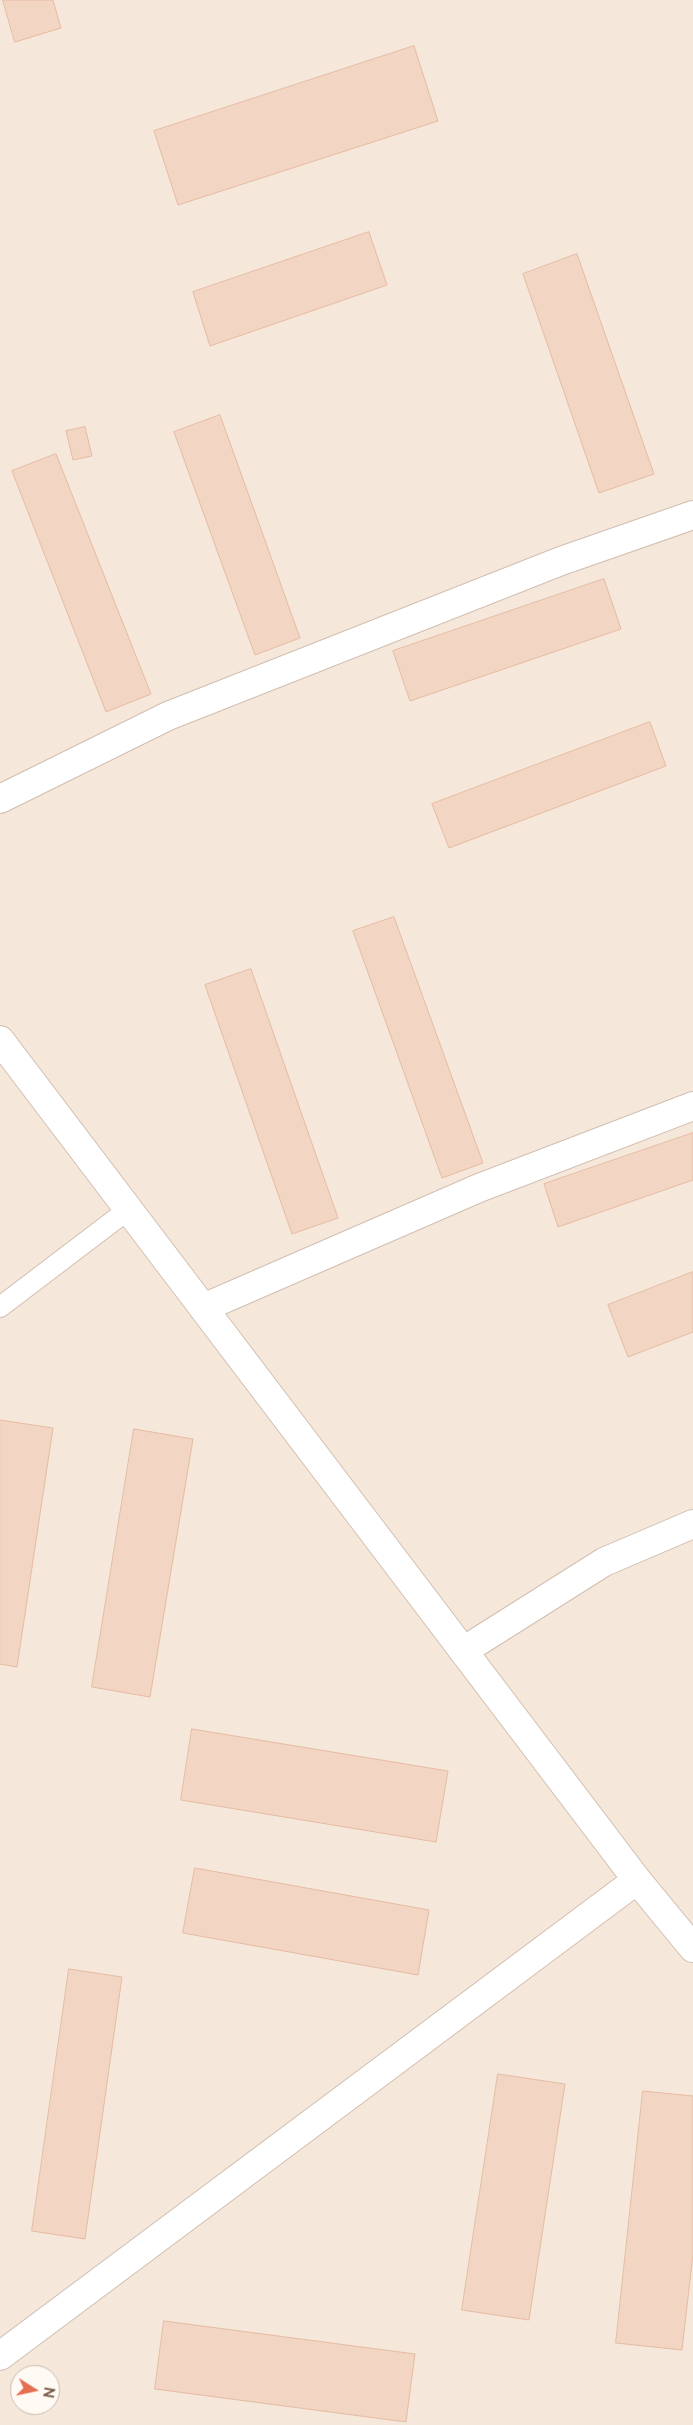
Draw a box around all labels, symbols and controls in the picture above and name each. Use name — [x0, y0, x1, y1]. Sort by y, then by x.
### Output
north arrow — [10, 2365, 60, 2415]
text: N — [40, 2386, 58, 2399]

